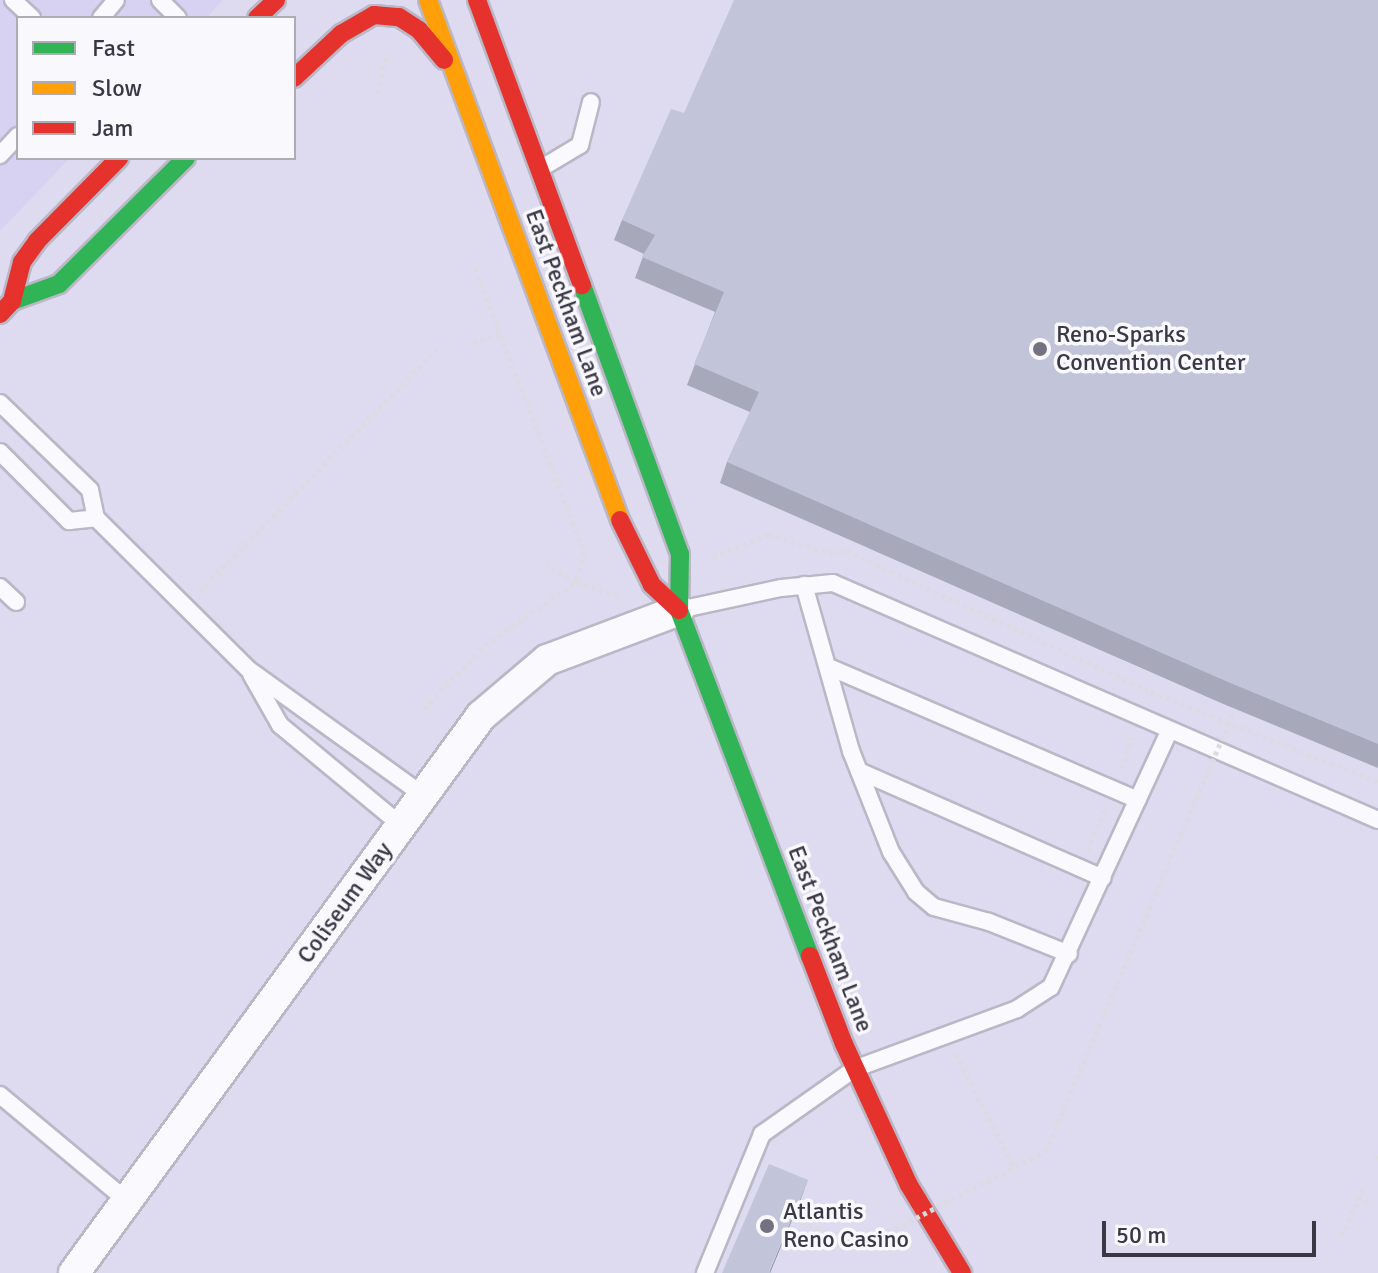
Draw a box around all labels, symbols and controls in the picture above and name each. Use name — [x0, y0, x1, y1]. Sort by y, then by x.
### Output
legend — [16, 16, 296, 160]
text: Fast — [92, 33, 135, 63]
text: Slow — [92, 73, 142, 103]
text: Jam — [92, 113, 133, 143]
street label: East Peckham Lane — [519, 205, 613, 401]
place label: Reno-Sparks Convention Center — [1056, 321, 1246, 377]
marker: Reno-Sparks Convention Center — [1031, 340, 1049, 358]
street label: Coliseum Way — [291, 837, 399, 969]
street label: East Peckham Lane — [781, 842, 879, 1036]
place label: Atlantis Reno Casino — [783, 1198, 909, 1254]
scale bar — [1106, 1205, 1320, 1255]
marker: Atlantis Reno Casino — [758, 1217, 776, 1235]
text: 50 m — [1116, 1220, 1166, 1250]

